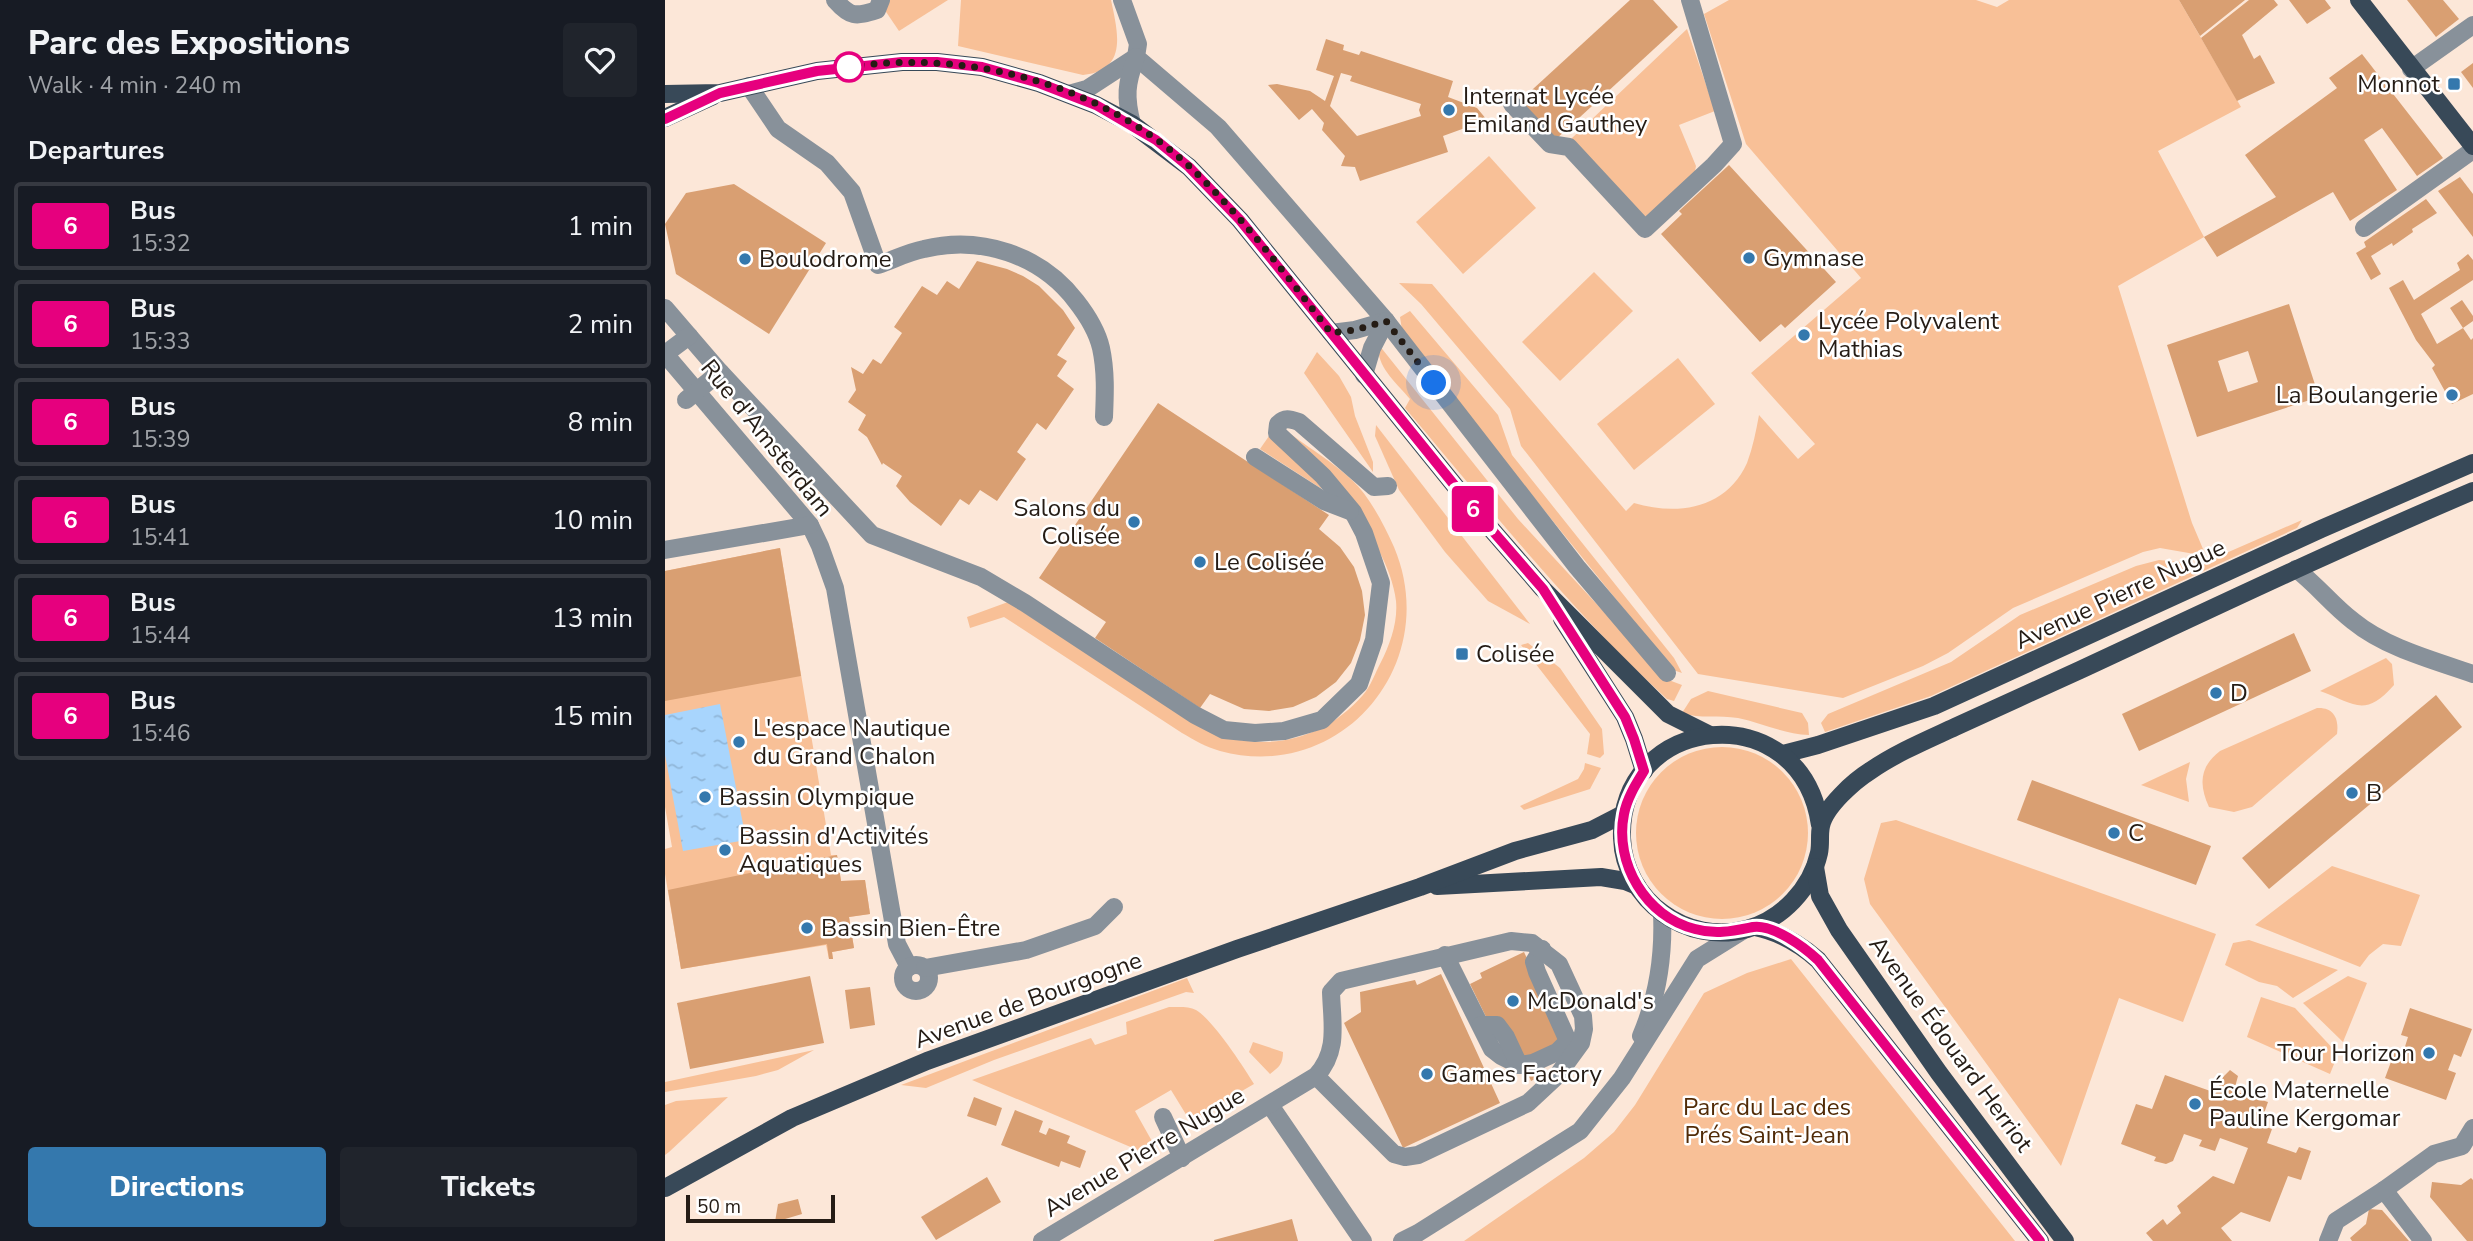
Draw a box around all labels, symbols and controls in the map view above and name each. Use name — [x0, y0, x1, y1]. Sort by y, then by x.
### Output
text: Parc des Expositions — [28, 21, 350, 66]
button: heart — [563, 23, 637, 97]
unlabelled marker — [834, 52, 864, 82]
place label: Monnot — [2357, 68, 2441, 100]
text: Walk · 4 min · 240 m — [28, 70, 241, 101]
marker: Monnot — [2446, 76, 2462, 92]
place label: Internat Lycée Emiland Gauthey — [1463, 80, 1648, 140]
marker: Internat Lycée Emiland Gauthey — [1441, 102, 1457, 118]
text: Departures — [28, 133, 164, 168]
text: Bus — [130, 193, 176, 228]
text: 1 min — [568, 209, 633, 244]
text: 6 — [63, 210, 78, 242]
text: 15:32 — [130, 228, 190, 259]
place label: Gymnase — [1763, 242, 1864, 274]
place label: Boulodrome — [759, 243, 891, 275]
marker: Gymnase — [1741, 250, 1757, 266]
marker: Boulodrome — [737, 251, 753, 267]
text: Bus — [130, 291, 176, 326]
place label: Lycée Polyvalent Mathias — [1818, 305, 2000, 365]
text: 2 min — [568, 307, 633, 342]
text: 6 — [63, 308, 78, 340]
text: 15:33 — [130, 326, 190, 357]
marker: Lycée Polyvalent Mathias — [1796, 327, 1812, 343]
street label: Rue d'Amsterdam — [694, 353, 840, 523]
your location — [1416, 365, 1451, 400]
place label: La Boulangerie — [2276, 379, 2438, 411]
marker: La Boulangerie — [2444, 387, 2460, 403]
text: Bus — [130, 389, 176, 424]
text: 8 min — [568, 405, 633, 440]
text: 6 — [63, 406, 78, 438]
text: 15:39 — [130, 424, 190, 455]
line badge: 6 — [1450, 486, 1496, 532]
text: Bus — [130, 487, 176, 522]
place label: Salons du Colisée — [1013, 492, 1120, 552]
text: 6 — [1466, 493, 1480, 525]
text: 10 min — [552, 503, 633, 538]
text: 6 — [63, 504, 78, 536]
marker: Salons du Colisée — [1126, 514, 1142, 530]
text: 15:41 — [130, 522, 190, 553]
street label: Avenue Pierre Nugue — [2010, 531, 2230, 657]
place label: Le Colisée — [1214, 546, 1324, 578]
marker: Le Colisée — [1192, 554, 1208, 570]
text: Bus — [130, 585, 176, 620]
text: 13 min — [552, 601, 633, 636]
text: 6 — [63, 602, 78, 634]
text: 15:44 — [130, 620, 190, 651]
place label: Colisée — [1476, 638, 1554, 670]
marker: Colisée — [1454, 646, 1470, 662]
place label: D — [2230, 677, 2248, 709]
text: Bus — [130, 683, 176, 718]
marker: D — [2208, 685, 2224, 701]
text: 15 min — [552, 699, 633, 734]
text: 6 — [63, 700, 78, 732]
place label: L'espace Nautique du Grand Chalon — [753, 712, 950, 772]
text: 15:46 — [130, 718, 190, 749]
marker: L'espace Nautique du Grand Chalon — [731, 734, 747, 750]
place label: B — [2366, 777, 2382, 809]
place label: Bassin Olympique — [719, 781, 914, 813]
marker: B — [2344, 785, 2360, 801]
marker: Bassin Olympique — [697, 789, 713, 805]
place label: C — [2128, 817, 2144, 849]
place label: Bassin d'Activités Aquatiques — [739, 820, 929, 880]
marker: C — [2106, 825, 2122, 841]
marker: Bassin d'Activités Aquatiques — [717, 842, 733, 858]
place label: Bassin Bien-Être — [821, 912, 1000, 944]
marker: Bassin Bien-Être — [799, 920, 815, 936]
street label: Avenue Édouard Herriot — [1862, 930, 2040, 1159]
street label: Avenue de Bourgogne — [910, 944, 1146, 1056]
place label: McDonald's — [1527, 985, 1654, 1017]
marker: McDonald's — [1505, 993, 1521, 1009]
place label: Tour Horizon — [2277, 1037, 2415, 1069]
marker: Tour Horizon — [2421, 1045, 2437, 1061]
place label: Games Factory — [1441, 1058, 1603, 1090]
marker: Games Factory — [1419, 1066, 1435, 1082]
place label: École Maternelle Pauline Kergomar — [2209, 1074, 2401, 1134]
street label: Avenue Pierre Nugue — [1038, 1079, 1250, 1225]
park label: Parc du Lac des Prés Saint-Jean — [1683, 1091, 1851, 1151]
marker: École Maternelle Pauline Kergomar — [2187, 1096, 2203, 1112]
button: Directions — [28, 1147, 326, 1227]
button: Tickets — [340, 1147, 637, 1227]
scale bar — [686, 1192, 835, 1224]
text: 50 m — [697, 1194, 741, 1220]

